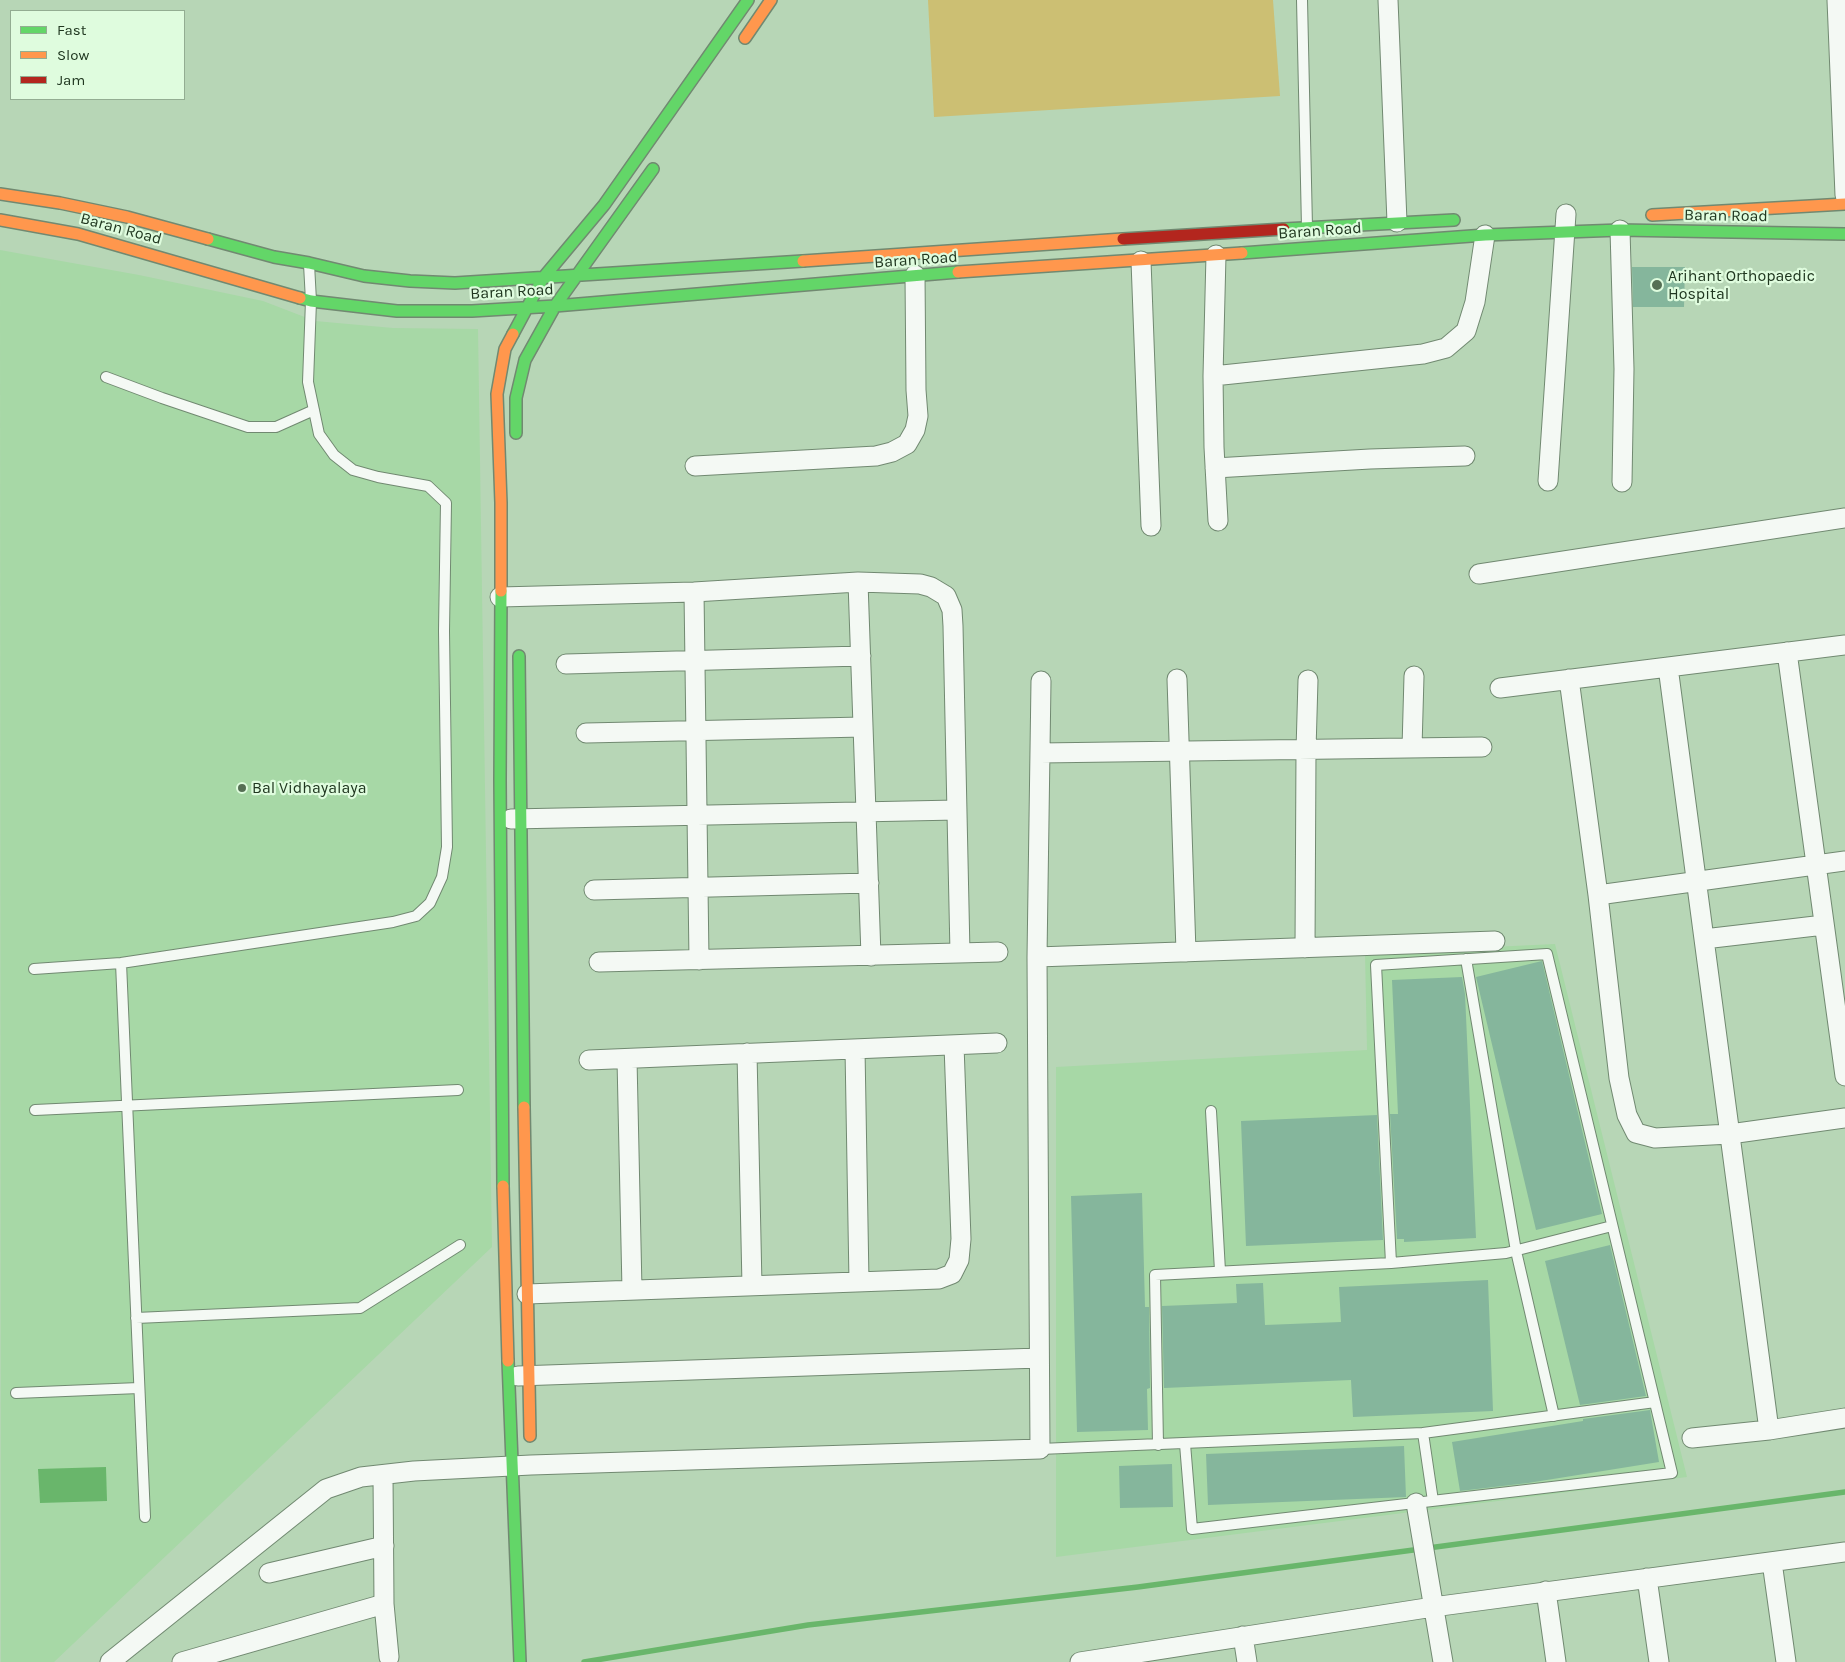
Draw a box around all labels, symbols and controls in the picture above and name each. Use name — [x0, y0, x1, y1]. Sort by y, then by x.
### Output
legend — [10, 10, 185, 100]
text: Fast — [57, 21, 86, 39]
text: Slow — [57, 46, 89, 64]
text: Jam — [57, 71, 85, 89]
street label: Baran Road — [1684, 206, 1768, 226]
street label: Baran Road — [78, 209, 164, 249]
street label: Baran Road — [1278, 219, 1362, 243]
street label: Baran Road — [874, 248, 958, 272]
place label: Arihant Orthopaedic Hospital — [1668, 266, 1815, 304]
marker: Arihant Orthopaedic Hospital — [1650, 278, 1664, 292]
street label: Baran Road — [470, 280, 554, 304]
place label: Bal Vidhayalaya — [252, 778, 367, 798]
marker: Bal Vidhayalaya — [236, 782, 248, 794]

